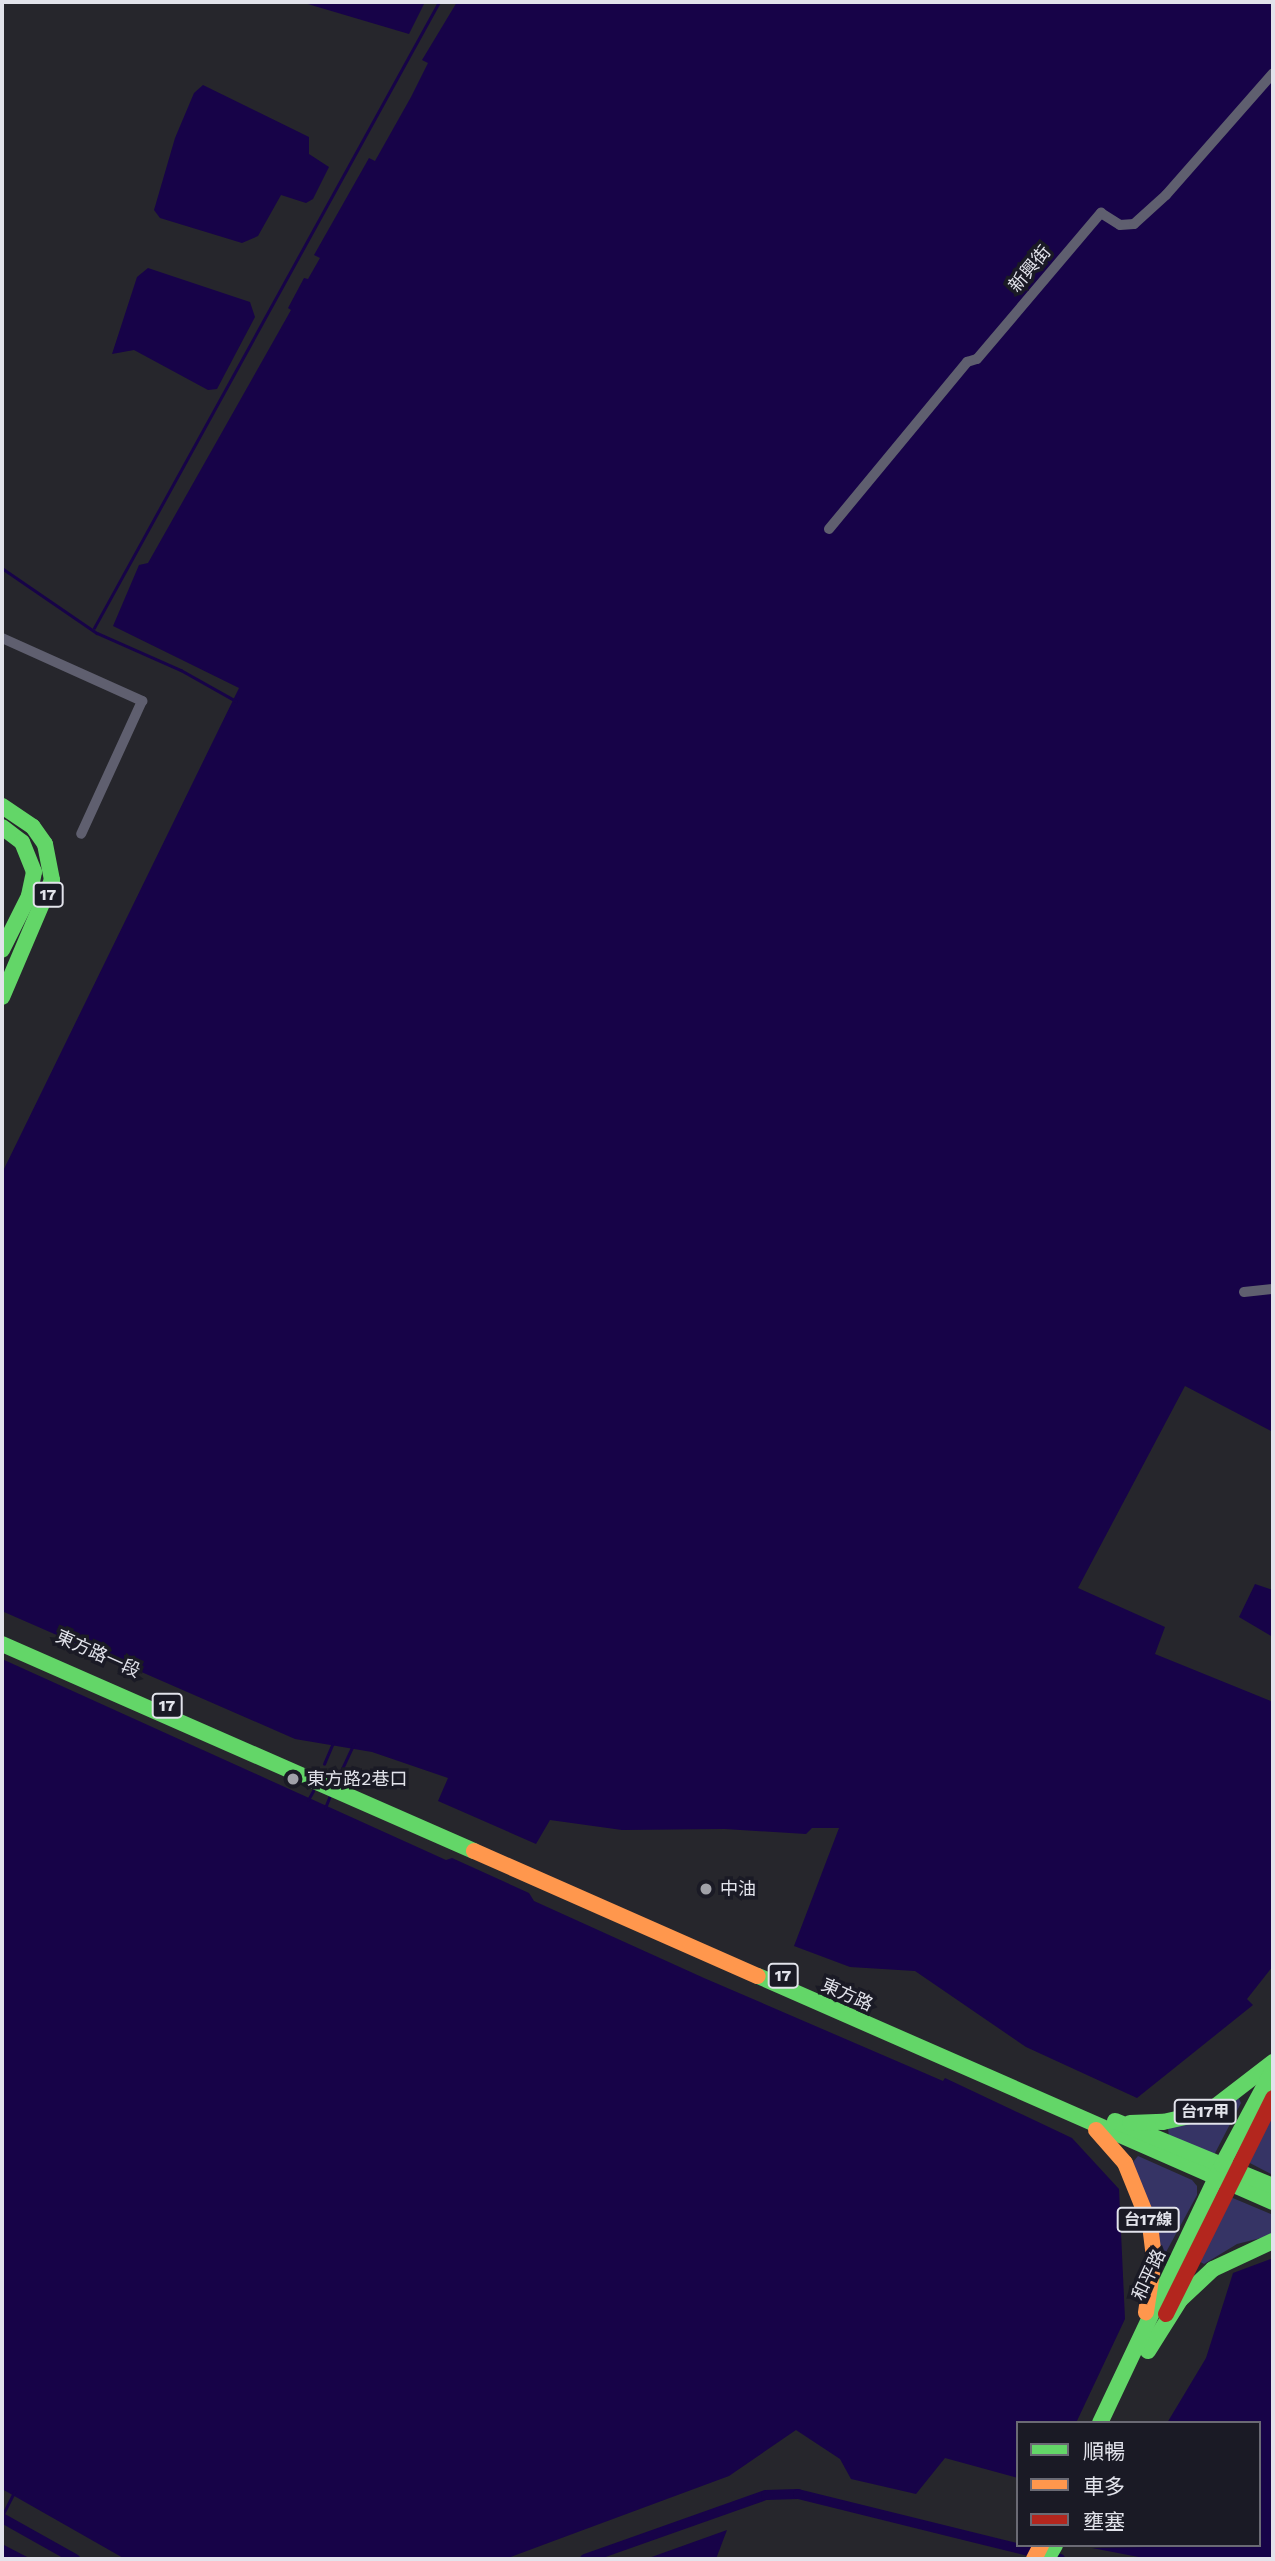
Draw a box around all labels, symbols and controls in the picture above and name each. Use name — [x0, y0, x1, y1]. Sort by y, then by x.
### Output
street label: 新興街 — [1004, 241, 1056, 297]
road number: 17 — [32, 882, 64, 908]
street label: 東方路一段 — [52, 1626, 144, 1682]
road number: 17 — [151, 1694, 183, 1718]
place label: 東方路2巷口 — [307, 1768, 407, 1790]
marker: 東方路2巷口 — [285, 1771, 301, 1787]
place label: 中油 — [720, 1878, 756, 1900]
marker: 中油 — [698, 1881, 714, 1897]
road number: 17 — [767, 1964, 799, 1988]
street label: 東方路 — [818, 1974, 876, 2016]
road number: 台17甲 — [1174, 2100, 1236, 2124]
road number: 台17線 — [1116, 2208, 1180, 2232]
street label: 和平路 — [1128, 2246, 1170, 2304]
legend — [1016, 2421, 1261, 2547]
text: 順暢 — [1083, 2439, 1125, 2464]
text: 車多 — [1083, 2474, 1125, 2499]
text: 壅塞 — [1083, 2509, 1125, 2534]

